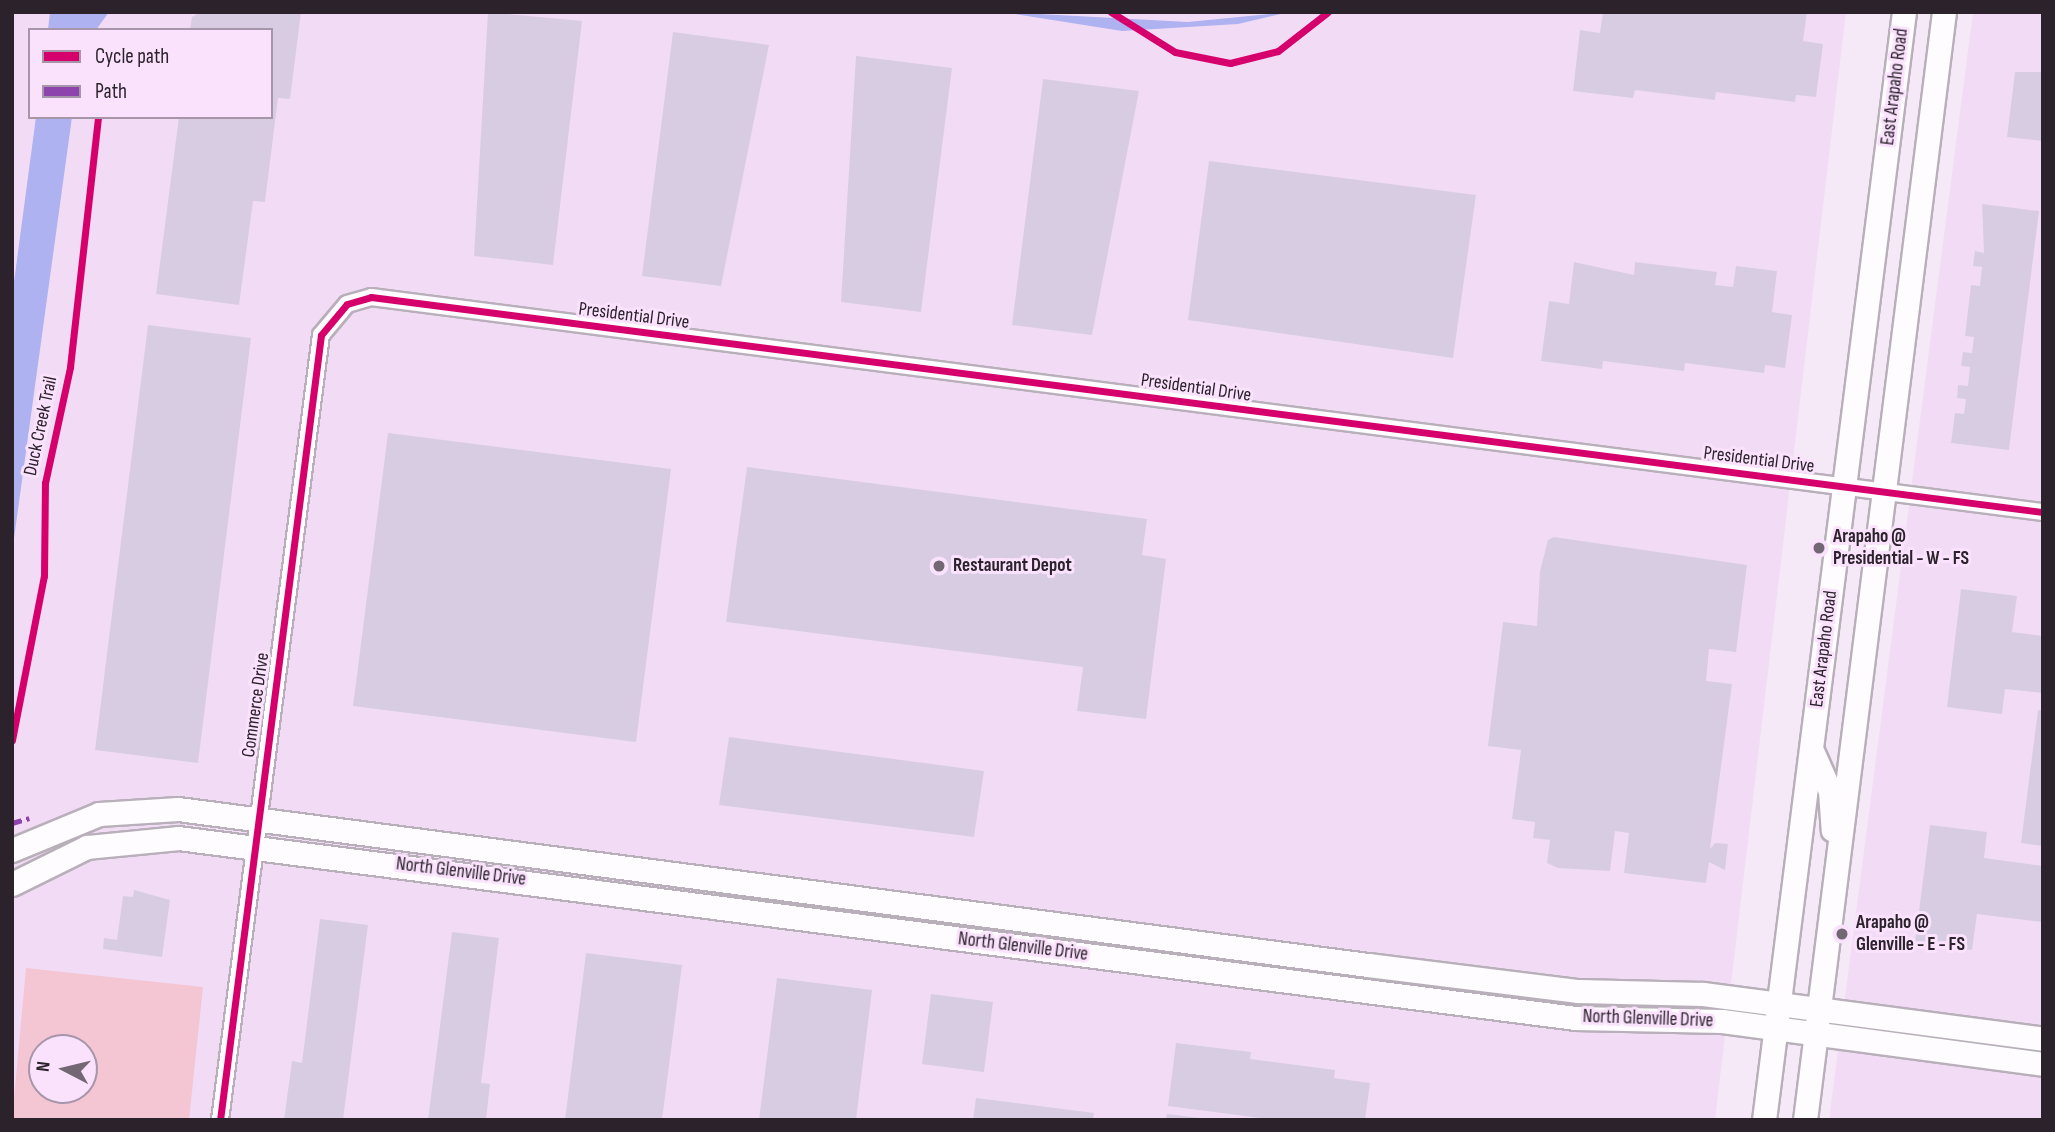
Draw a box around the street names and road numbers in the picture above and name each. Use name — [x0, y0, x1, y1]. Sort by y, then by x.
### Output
street label: East Arapaho Road — [1877, 27, 1913, 147]
street label: Presidential Drive — [577, 298, 691, 334]
street label: Presidential Drive — [1139, 369, 1253, 407]
street label: Duck Creek Trail — [19, 374, 63, 478]
street label: Presidential Drive — [1702, 442, 1816, 478]
street label: East Arapaho Road — [1806, 589, 1842, 709]
street label: Commerce Drive — [237, 651, 275, 759]
street label: North Glenville Drive — [395, 853, 527, 891]
street label: North Glenville Drive — [957, 928, 1089, 966]
street label: North Glenville Drive — [1582, 1005, 1714, 1033]

